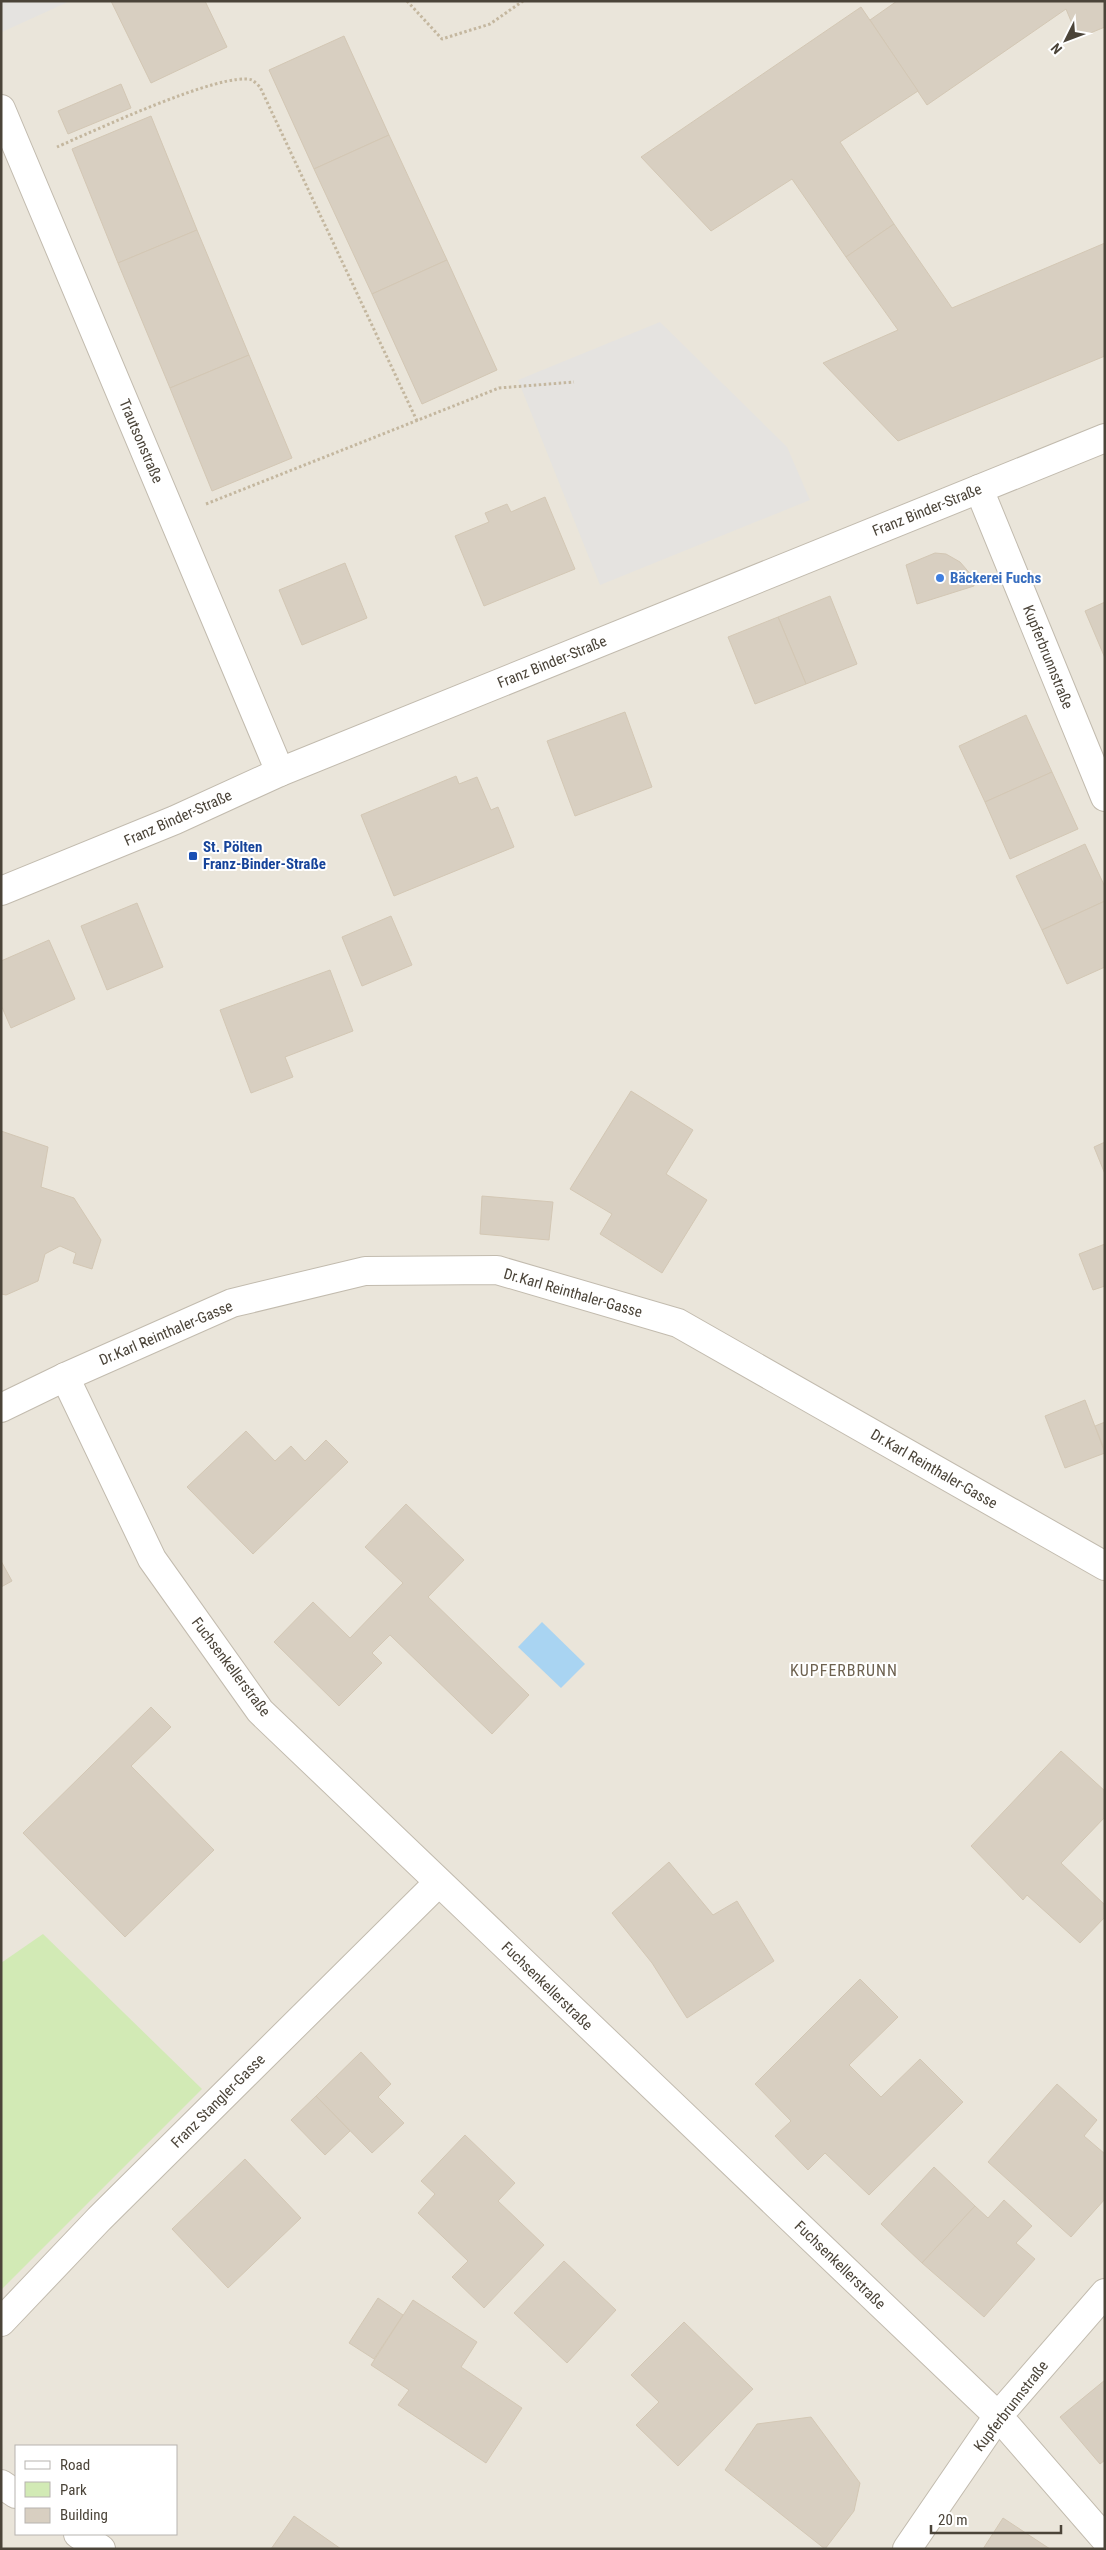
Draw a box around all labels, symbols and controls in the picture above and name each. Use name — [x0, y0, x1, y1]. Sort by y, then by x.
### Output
north arrow — [1041, 15, 1091, 65]
text: N — [1048, 40, 1065, 57]
street label: Trautsonstraße — [115, 396, 167, 486]
street label: Franz Binder-Straße — [870, 480, 984, 540]
place label: Bäckerei Fuchs — [950, 569, 1041, 587]
marker: Bäckerei Fuchs — [934, 572, 946, 584]
street label: Kupferbrunnstraße — [1019, 603, 1077, 711]
street label: Franz Binder-Straße — [495, 632, 609, 692]
street label: Franz Binder-Straße — [121, 786, 235, 850]
place label: St. Pölten Franz-Binder-Straße — [203, 838, 326, 873]
marker: St. Pölten Franz-Binder-Straße — [187, 850, 199, 862]
street label: Dr.Karl Reinthaler-Gasse — [502, 1265, 644, 1321]
street label: Dr.Karl Reinthaler-Gasse — [97, 1297, 235, 1369]
street label: Dr.Karl Reinthaler-Gasse — [868, 1425, 1000, 1513]
street label: Fuchsenkellerstraße — [188, 1614, 274, 1720]
district label: KUPFERBRUNN — [790, 1661, 898, 1680]
street label: Fuchsenkellerstraße — [498, 1938, 596, 2034]
street label: Franz Stangler-Gasse — [167, 2050, 269, 2152]
street label: Fuchsenkellerstraße — [791, 2217, 889, 2313]
street label: Kupferbrunnstraße — [970, 2357, 1052, 2455]
legend — [15, 2445, 178, 2535]
text: Road — [60, 2456, 90, 2474]
text: Park — [60, 2481, 87, 2499]
scale bar — [931, 2502, 1061, 2534]
text: Building — [60, 2506, 108, 2524]
text: 20 m — [938, 2511, 968, 2529]

